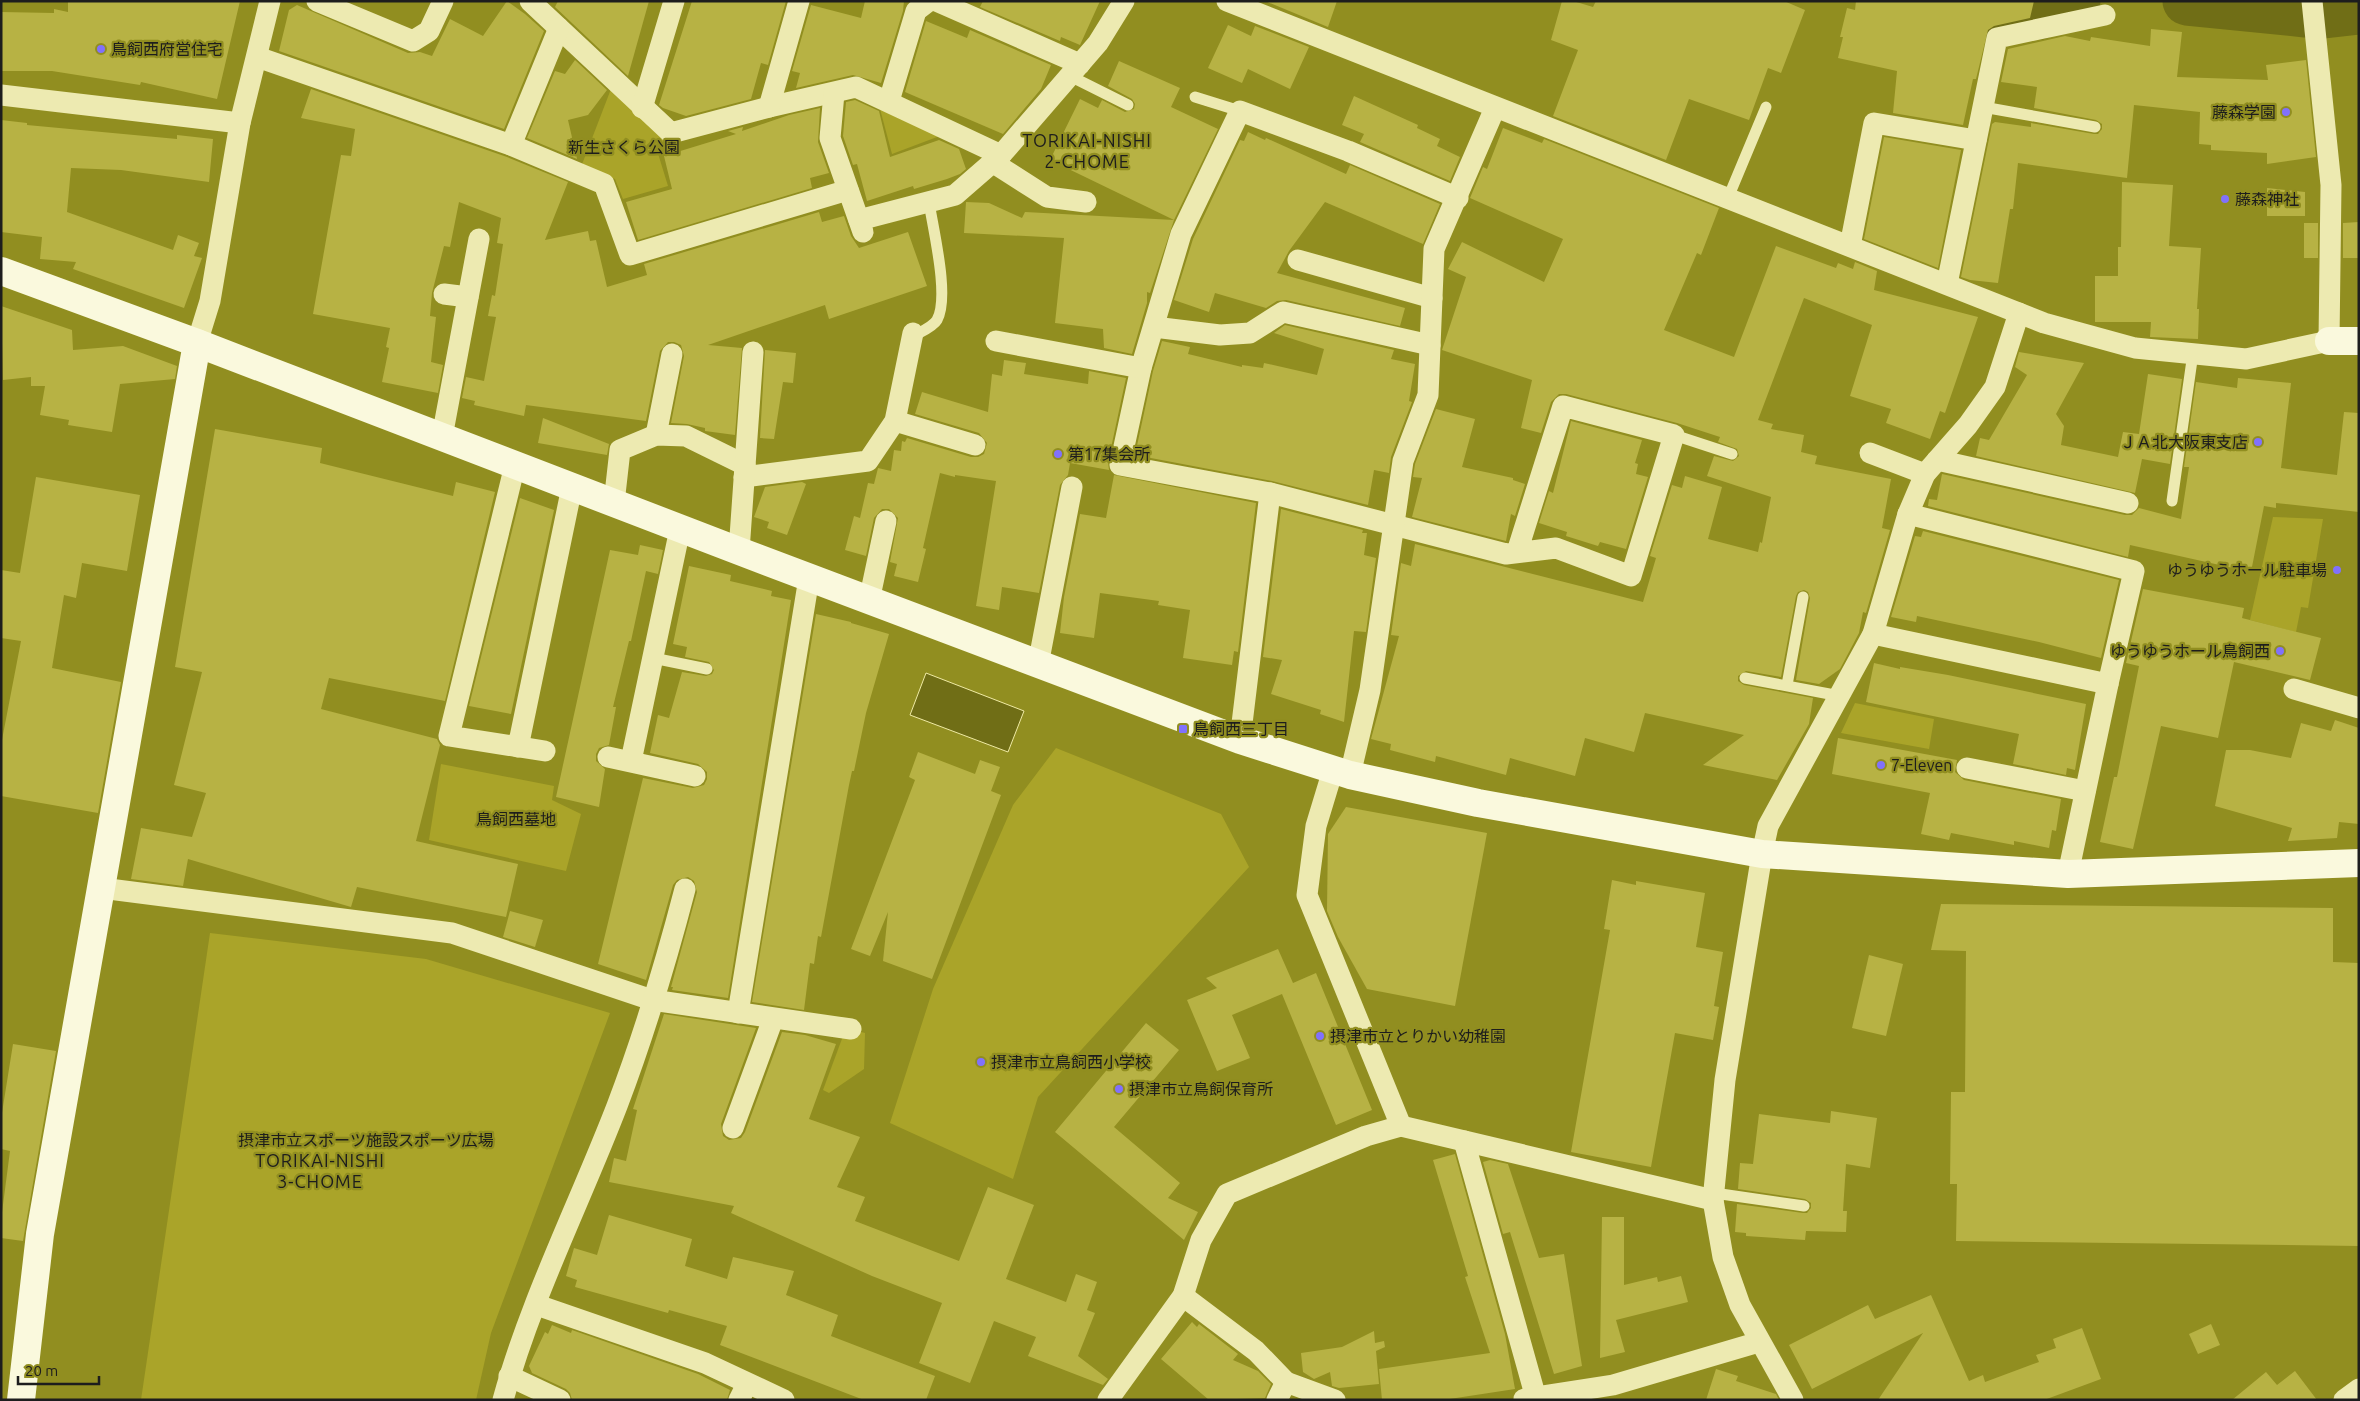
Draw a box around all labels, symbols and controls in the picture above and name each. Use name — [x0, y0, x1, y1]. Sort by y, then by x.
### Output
place label: 鳥飼西府営住宅 — [111, 40, 223, 58]
marker: 鳥飼西府営住宅 — [95, 43, 107, 55]
place label: 藤森学園 — [2212, 103, 2276, 121]
marker: 藤森学園 — [2280, 106, 2292, 118]
district label: TORIKAI-NISHI 2-CHOME — [1022, 130, 1152, 171]
park label: 新生さくら公園 — [568, 138, 680, 156]
place label: 藤森神社 — [2235, 190, 2299, 208]
marker: 藤森神社 — [2219, 193, 2231, 205]
place label: ＪＡ北大阪東支店 — [2120, 433, 2248, 451]
marker: ＪＡ北大阪東支店 — [2252, 436, 2264, 448]
place label: 第17集会所 — [1068, 445, 1150, 463]
marker: 第17集会所 — [1052, 448, 1064, 460]
place label: ゆうゆうホール駐車場 — [2167, 561, 2327, 579]
marker: ゆうゆうホール駐車場 — [2331, 564, 2343, 576]
place label: ゆうゆうホール鳥飼西 — [2110, 642, 2270, 660]
marker: ゆうゆうホール鳥飼西 — [2274, 645, 2286, 657]
place label: 鳥飼西三丁目 — [1193, 720, 1289, 738]
marker: 鳥飼西三丁目 — [1177, 723, 1189, 735]
place label: 7-Eleven — [1891, 756, 1952, 774]
marker: 7-Eleven — [1875, 759, 1887, 771]
park label: 鳥飼西墓地 — [476, 810, 556, 828]
place label: 摂津市立とりかい幼稚園 — [1330, 1027, 1506, 1045]
marker: 摂津市立とりかい幼稚園 — [1314, 1030, 1326, 1042]
place label: 摂津市立鳥飼西小学校 — [991, 1053, 1151, 1071]
marker: 摂津市立鳥飼西小学校 — [975, 1056, 987, 1068]
place label: 摂津市立鳥飼保育所 — [1129, 1080, 1273, 1098]
marker: 摂津市立鳥飼保育所 — [1113, 1083, 1125, 1095]
park label: 摂津市立スポーツ施設スポーツ広場 — [238, 1131, 494, 1149]
district label: TORIKAI-NISHI 3-CHOME — [255, 1150, 385, 1191]
scale bar — [18, 1354, 99, 1386]
text: 20 m — [25, 1362, 58, 1379]

